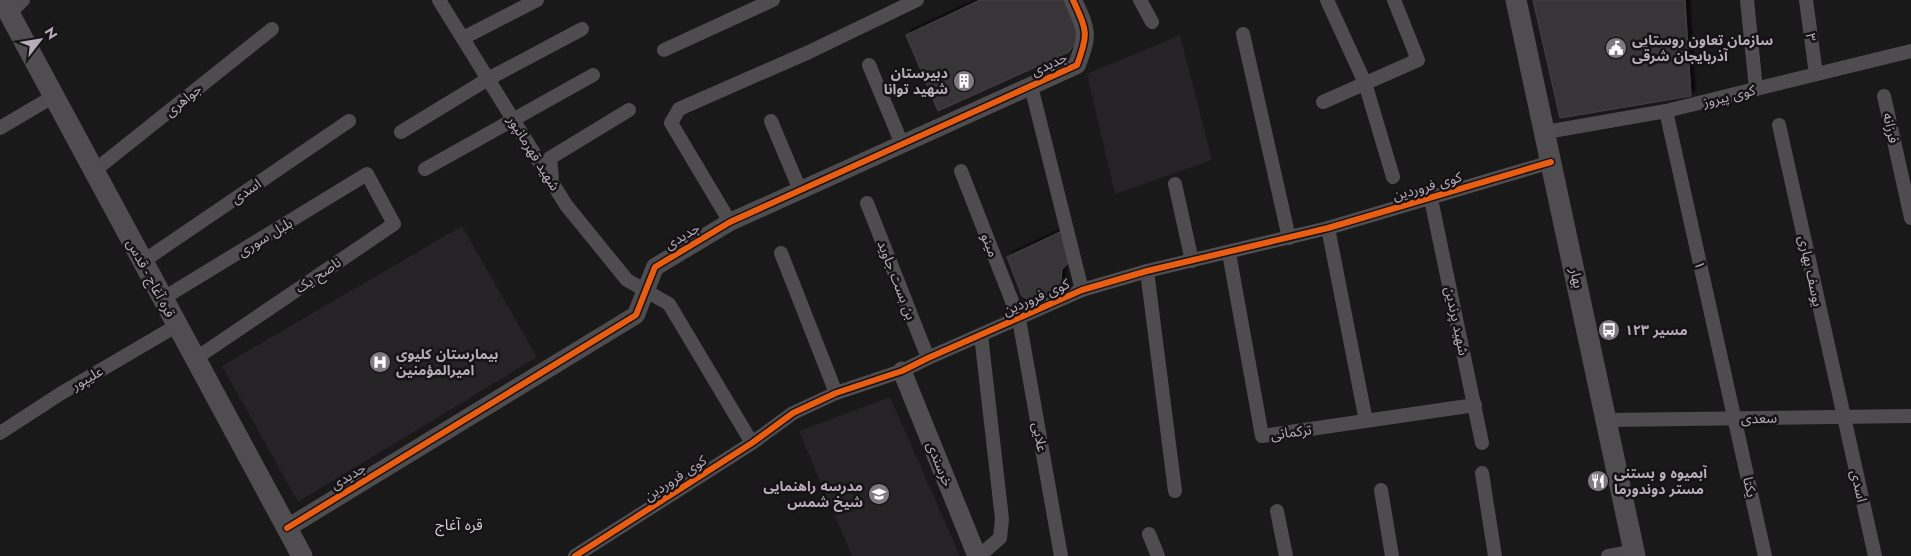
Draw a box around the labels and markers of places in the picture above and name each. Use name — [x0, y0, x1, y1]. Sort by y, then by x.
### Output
place label: سازمان تعاون روستایی آذربایجان شرقی — [1632, 30, 1773, 66]
public building icon: سازمان تعاون روستایی آذربایجان شرقی — [1604, 36, 1628, 60]
place label: دبیرستان شهید توانا — [884, 63, 948, 99]
building icon: دبیرستان شهید توانا — [952, 69, 976, 93]
bus stop icon: مسیر ۱۲۳ — [1597, 318, 1621, 342]
place label: مسیر ۱۲۳ — [1625, 320, 1688, 340]
place label: بیمارستان کلیوی امیرالمؤمنین — [396, 344, 498, 380]
hospital icon: بیمارستان کلیوی امیرالمؤمنین — [368, 350, 392, 374]
place label: آبمیوه و بستنی مستر دوندورما — [1614, 463, 1707, 499]
restaurant icon: آبمیوه و بستنی مستر دوندورما — [1586, 469, 1610, 493]
place label: مدرسه راهنمایی شیخ شمس — [763, 476, 863, 512]
school or university icon: مدرسه راهنمایی شیخ شمس — [867, 482, 891, 506]

